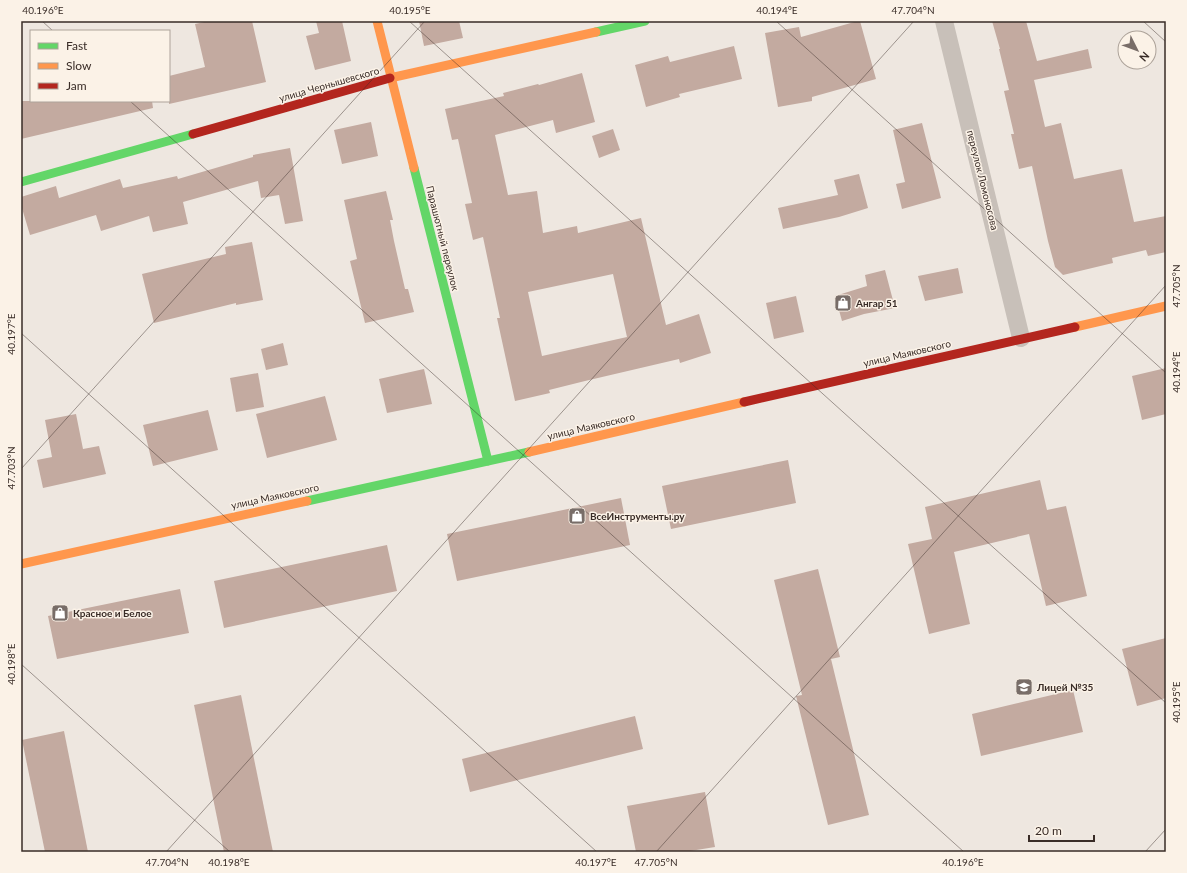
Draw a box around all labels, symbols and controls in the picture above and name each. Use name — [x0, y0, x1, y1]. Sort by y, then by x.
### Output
text: 40.196°E — [22, 4, 64, 16]
text: 40.195°E — [389, 4, 431, 16]
text: 40.194°E — [756, 4, 798, 16]
text: 47.704°N — [891, 4, 935, 16]
legend — [30, 30, 170, 102]
north arrow — [1117, 30, 1157, 70]
text: Fast — [66, 38, 88, 53]
text: N — [1137, 50, 1152, 65]
text: Slow — [66, 58, 92, 73]
street label: улица Чернышевского — [278, 64, 381, 104]
text: Jam — [66, 78, 87, 93]
street label: переулок Ломоносова — [965, 129, 1001, 231]
street label: Парашютный переулок — [424, 184, 462, 293]
text: 47.705°N — [1170, 264, 1182, 308]
shop icon: Ангар 51 — [833, 293, 853, 313]
place label: Ангар 51 — [855, 297, 898, 309]
text: 40.197°E — [5, 313, 17, 355]
street label: улица Маяковского — [862, 337, 952, 369]
text: 40.194°E — [1170, 351, 1182, 393]
street label: улица Маяковского — [546, 410, 636, 442]
text: 47.703°N — [5, 446, 17, 490]
street label: улица Маяковского — [230, 481, 320, 511]
shop icon: ВсеИнструменты.ру — [567, 506, 587, 526]
place label: ВсеИнструменты.ру — [590, 510, 685, 522]
shop icon: Красное и Белое — [50, 603, 70, 623]
place label: Красное и Белое — [73, 607, 152, 619]
text: 40.198°E — [5, 643, 17, 685]
school or university icon: Лицей №35 — [1014, 677, 1034, 697]
place label: Лицей №35 — [1036, 681, 1093, 693]
text: 40.195°E — [1170, 681, 1182, 723]
scale bar — [1029, 817, 1094, 843]
text: 20 m — [1035, 823, 1062, 838]
text: 47.704°N — [145, 856, 189, 868]
text: 40.198°E — [208, 856, 250, 868]
text: 40.197°E — [575, 856, 617, 868]
text: 47.705°N — [634, 856, 678, 868]
text: 40.196°E — [942, 856, 984, 868]

